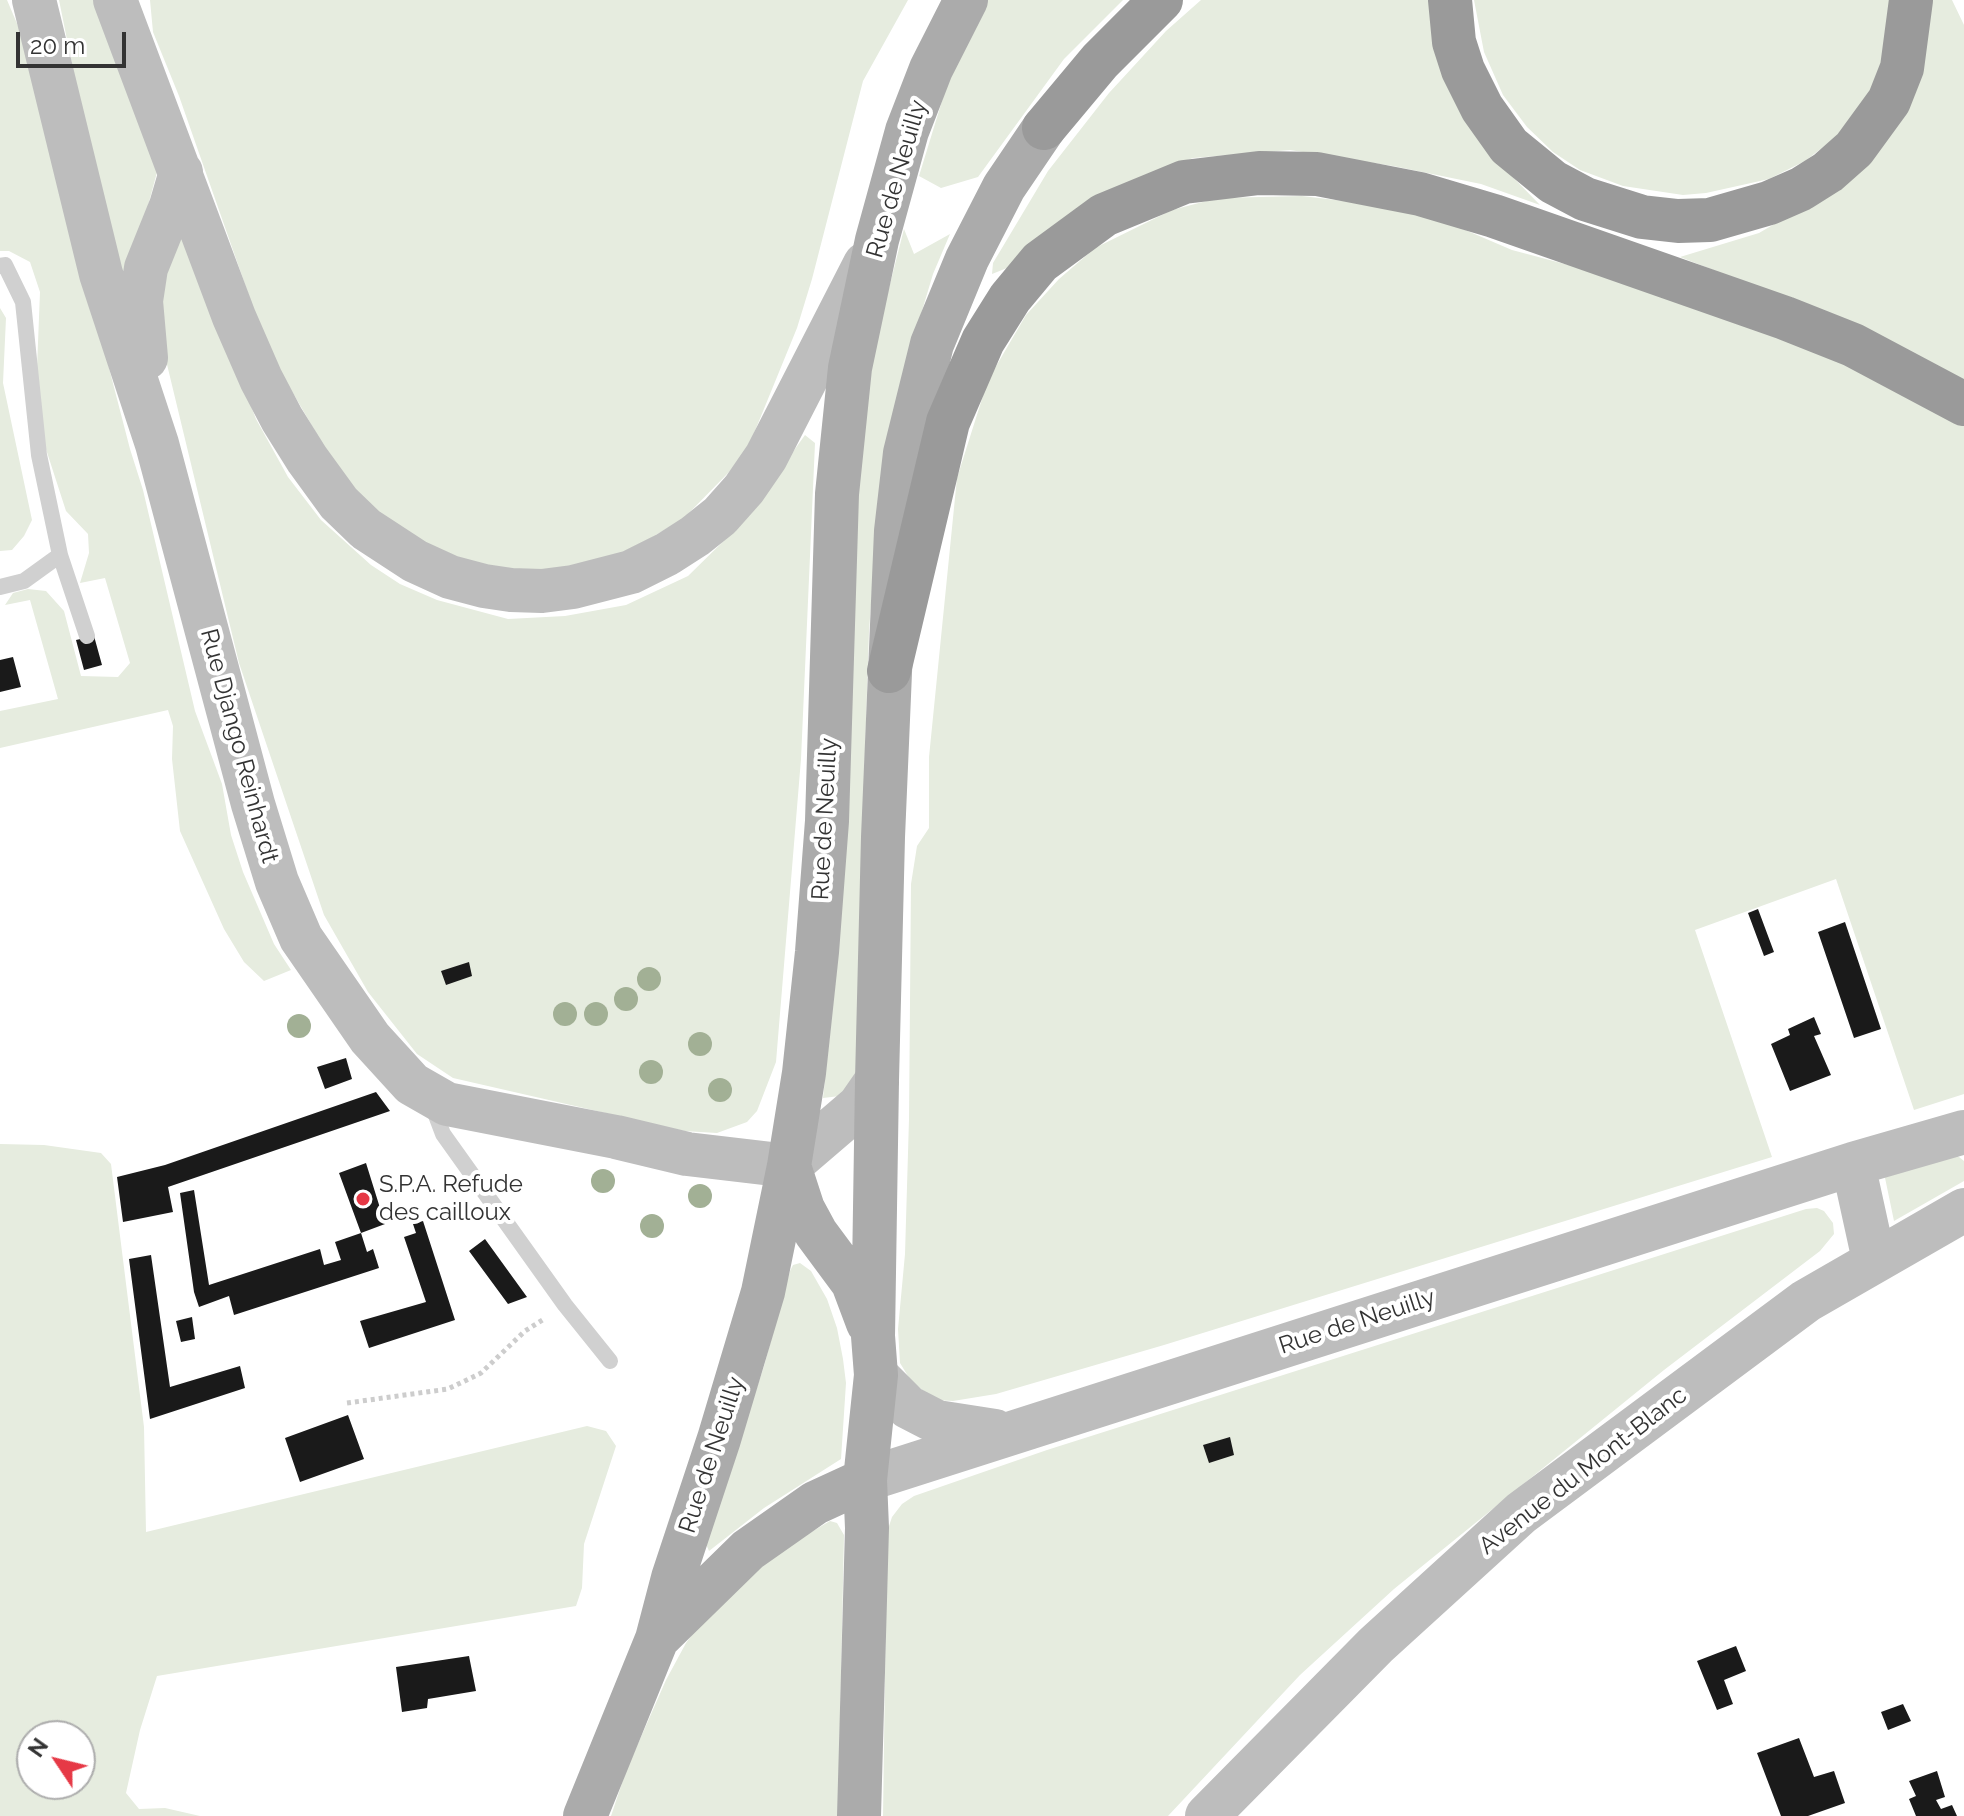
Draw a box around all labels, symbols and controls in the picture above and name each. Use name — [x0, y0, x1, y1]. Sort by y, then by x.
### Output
scale bar — [20, 16, 130, 66]
text: 20 m — [30, 31, 85, 60]
street label: Rue de Neuilly — [861, 97, 933, 261]
street label: Rue Django Reinhardt — [194, 626, 284, 866]
street label: Rue de Neuilly — [806, 737, 844, 901]
place label: S.P.A. Refude des cailloux — [379, 1171, 523, 1227]
marker: S.P.A. Refude des cailloux — [354, 1190, 372, 1208]
street label: Rue de Neuilly — [1275, 1283, 1439, 1361]
street label: Rue de Neuilly — [673, 1373, 751, 1537]
street label: Avenue du Mont-Blanc — [1473, 1381, 1693, 1561]
north arrow — [16, 1720, 96, 1800]
text: N — [23, 1733, 53, 1762]

